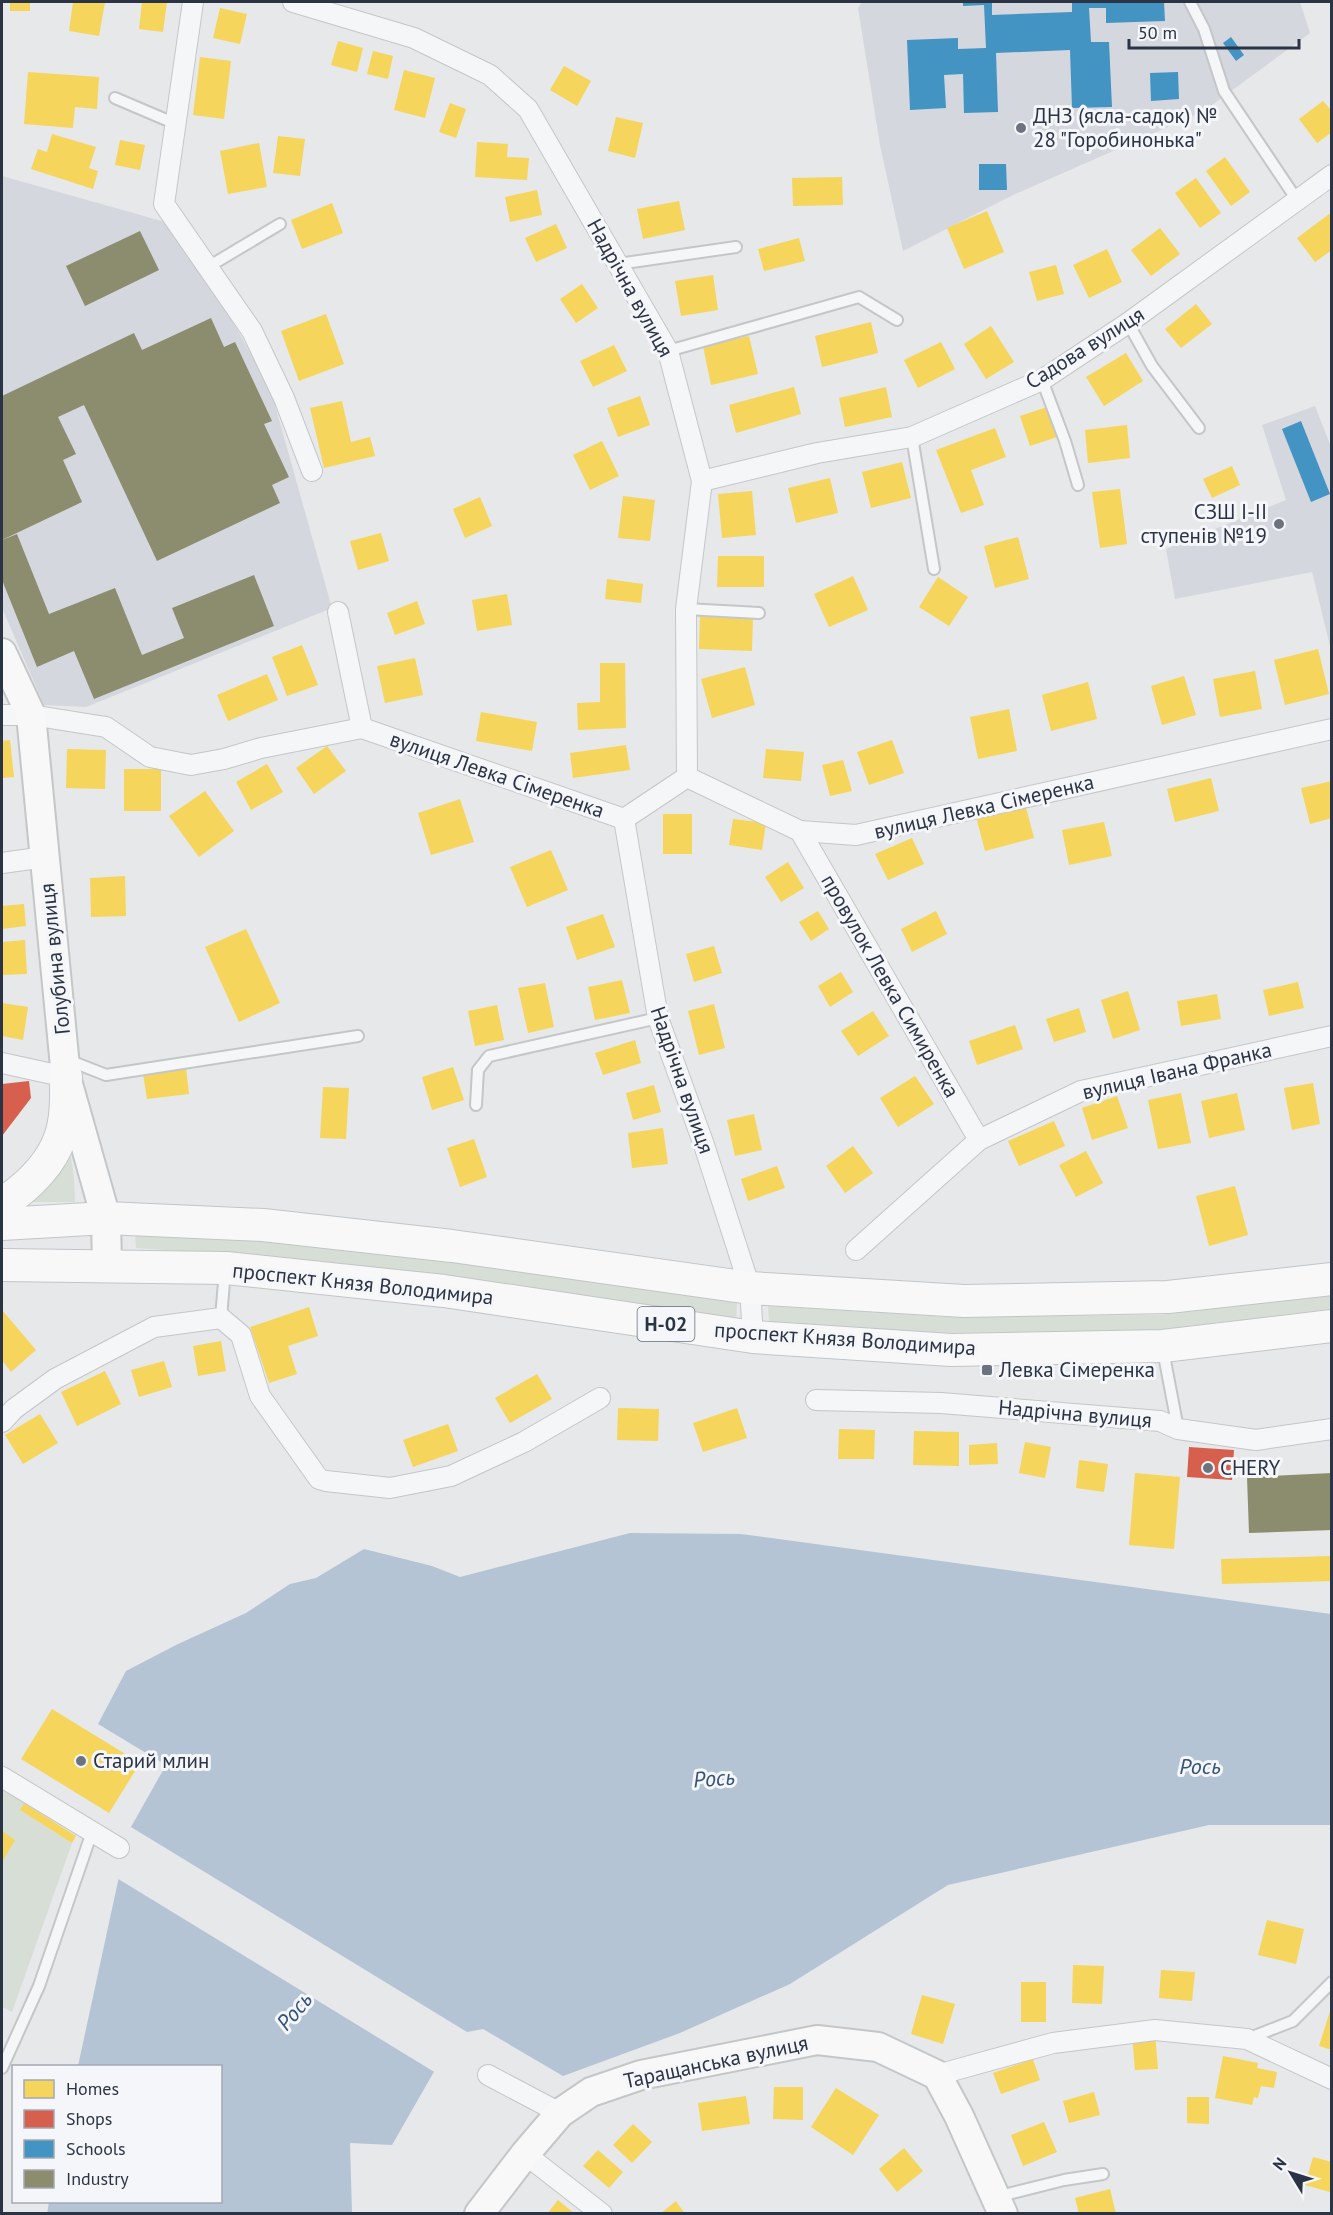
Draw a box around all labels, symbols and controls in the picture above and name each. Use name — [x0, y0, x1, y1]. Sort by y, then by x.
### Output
scale bar — [1129, 12, 1298, 50]
text: 50 m — [1138, 21, 1177, 44]
place label: ДНЗ (ясла-садок) № 28 "Горобинонька" — [1033, 102, 1217, 153]
marker: ДНЗ (ясла-садок) № 28 "Горобинонька" — [1014, 121, 1028, 135]
street label: Надрічна вулиця — [581, 214, 680, 362]
street label: Садова вулиця — [1020, 300, 1149, 395]
place label: СЗШ I-II ступенів №19 — [1140, 498, 1267, 549]
marker: СЗШ I-II ступенів №19 — [1272, 517, 1286, 531]
street label: вулиця Левка Сімеренка — [386, 725, 608, 824]
street label: вулиця Левка Сімеренка — [871, 768, 1096, 845]
street label: провулок Левка Симиренка — [815, 869, 966, 1102]
street label: Голубина вулиця — [33, 882, 76, 1036]
street label: Надрічна вулиця — [645, 1003, 720, 1157]
street label: вулиця Івана Франка — [1080, 1036, 1274, 1105]
street label: проспект Князя Володимира — [231, 1256, 495, 1311]
road number: Н-02 — [638, 1307, 694, 1341]
street label: проспект Князя Володимира — [713, 1316, 977, 1361]
place label: Левка Сімеренка — [998, 1356, 1155, 1383]
marker: Левка Сімеренка — [980, 1363, 994, 1377]
street label: Надрічна вулиця — [997, 1393, 1153, 1434]
place label: CHERY — [1220, 1454, 1281, 1481]
marker: CHERY — [1201, 1461, 1215, 1475]
place label: Старий млин — [93, 1747, 209, 1774]
water label: Рось — [1179, 1752, 1221, 1780]
marker: Старий млин — [74, 1754, 88, 1768]
water label: Рось — [692, 1763, 736, 1793]
water label: Рось — [270, 1986, 318, 2036]
street label: Таращанська вулиця — [621, 2029, 811, 2094]
legend — [12, 2065, 222, 2203]
text: Homes — [66, 2077, 119, 2100]
text: Shops — [66, 2107, 112, 2130]
text: Schools — [66, 2137, 126, 2160]
north arrow — [1261, 2143, 1321, 2203]
text: N — [1268, 2153, 1290, 2174]
text: Industry — [66, 2167, 129, 2190]

